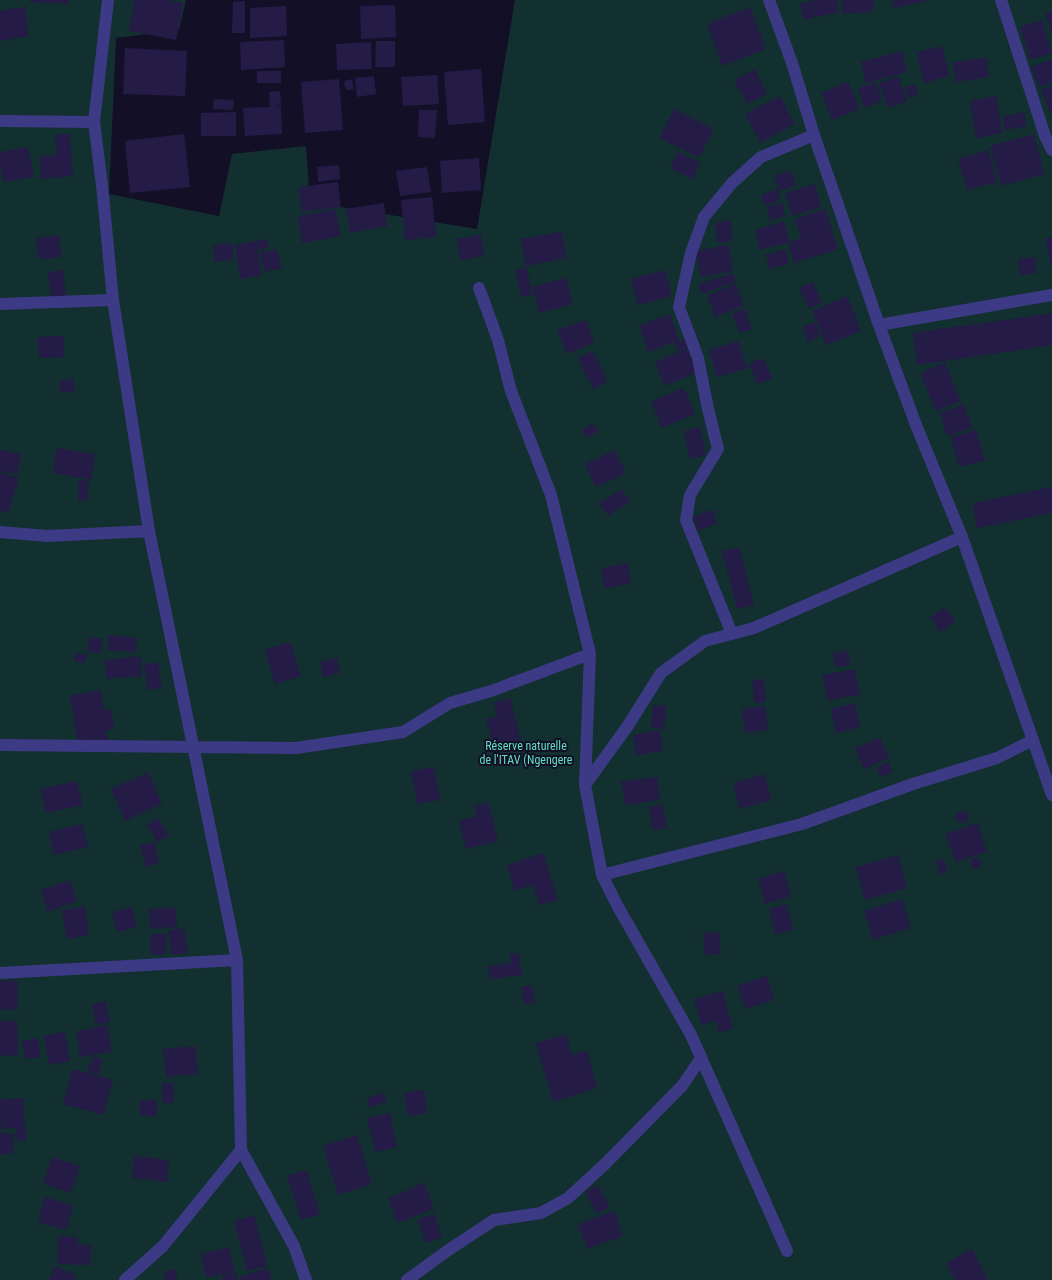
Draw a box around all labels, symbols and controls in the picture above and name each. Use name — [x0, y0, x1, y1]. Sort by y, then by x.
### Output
park label: Réserve naturelle de l'ITAV (Ngengere — [480, 740, 572, 768]

